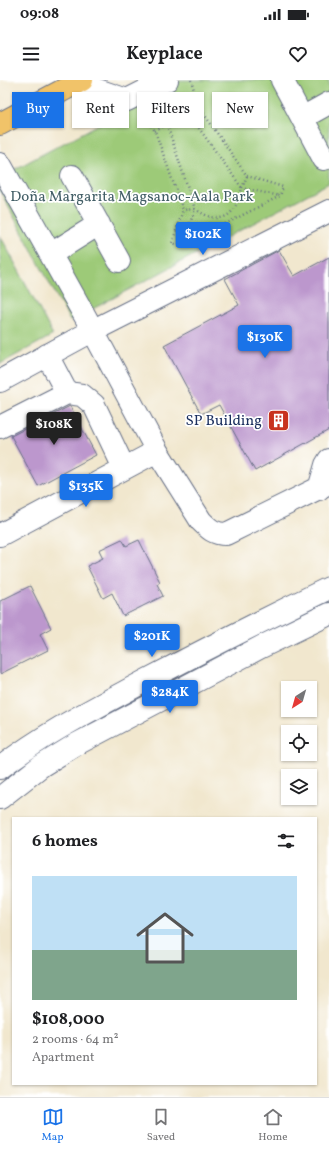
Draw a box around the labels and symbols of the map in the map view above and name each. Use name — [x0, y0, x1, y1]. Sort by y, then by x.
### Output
park label: Doña Margarita Magsanoc-Aala Park — [10, 187, 254, 208]
pin: $102K — [175, 222, 231, 256]
pin: $130K — [237, 325, 293, 359]
building icon: SP Building — [265, 408, 291, 434]
place label: SP Building — [186, 411, 262, 432]
pin: $108K — [26, 412, 82, 446]
pin: $135K — [58, 474, 114, 508]
pin: $201K — [124, 624, 180, 658]
pin: $284K — [142, 680, 198, 714]
north arrow — [281, 681, 317, 717]

